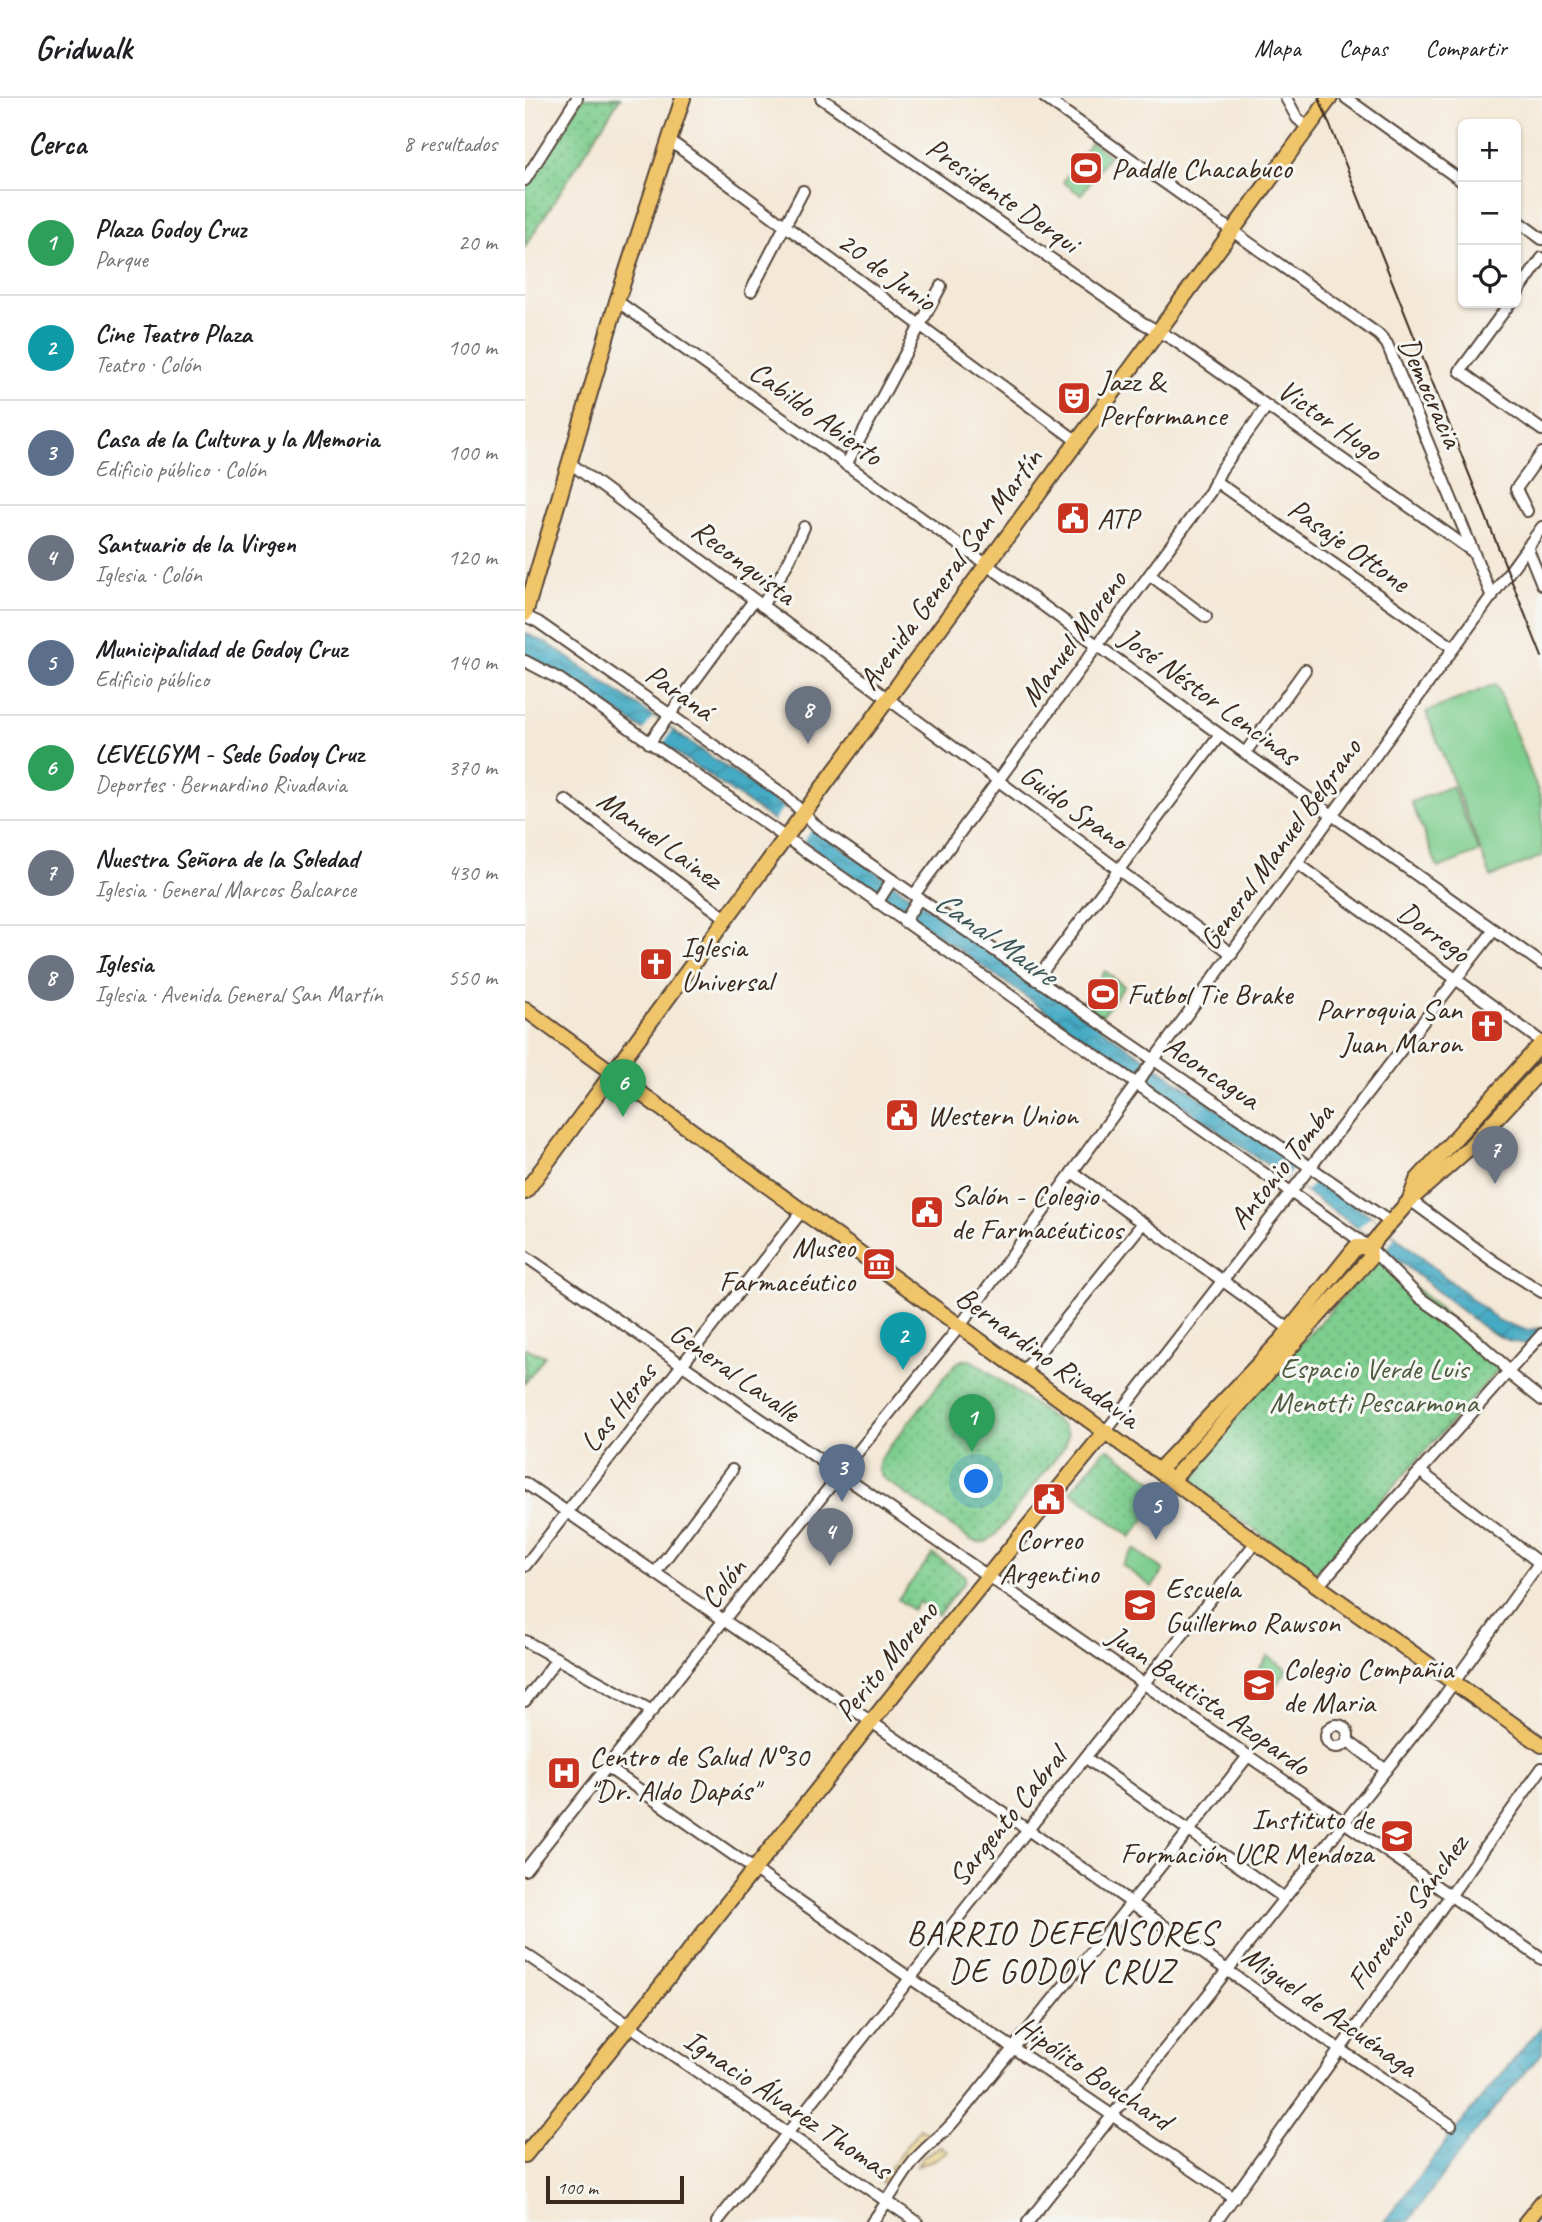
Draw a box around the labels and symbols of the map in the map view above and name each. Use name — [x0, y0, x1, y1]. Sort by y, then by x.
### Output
street label: Presidente Derqui — [919, 128, 1090, 264]
sports icon: Paddle Chacabuco — [1067, 149, 1105, 187]
place label: Paddle Chacabuco — [1111, 149, 1293, 187]
street label: 20 de Junio — [830, 222, 945, 320]
street label: Democracia — [1390, 331, 1473, 455]
street label: Cabildo Abierto — [742, 352, 891, 475]
place label: Jazz & Performance — [1097, 362, 1229, 434]
street label: Victor Hugo — [1270, 370, 1391, 470]
theatre icon: Jazz & Performance — [1055, 379, 1093, 417]
street label: Avenida General San Martín — [849, 439, 1051, 697]
street label: Pasaje Ottone — [1281, 489, 1419, 602]
public building icon: ATP — [1054, 499, 1092, 537]
place label: ATP — [1097, 499, 1142, 537]
street label: Reconquista — [684, 511, 805, 615]
street label: Manuel Moreno — [1011, 562, 1136, 713]
street label: José Néstor Lencinas — [1111, 617, 1309, 775]
street label: Paraná — [638, 655, 724, 731]
pin: 8 — [785, 686, 831, 744]
street label: General Manuel Belgrano — [1190, 730, 1370, 957]
street label: Guido Spano — [1013, 755, 1138, 861]
street label: Manuel Lainez — [590, 781, 733, 899]
water label: Canal Maure — [927, 881, 1068, 997]
street label: Dorrego — [1390, 893, 1479, 972]
place label: Iglesia Universal — [681, 928, 778, 1000]
church icon: Iglesia Universal — [637, 945, 675, 983]
sports icon: Futbol Tie Brake — [1084, 975, 1122, 1013]
place label: Futbol Tie Brake — [1127, 975, 1295, 1013]
place label: Parroquia San Juan Maron — [1316, 990, 1463, 1062]
church icon: Parroquia San Juan Maron — [1468, 1007, 1506, 1045]
street label: Aconcagua — [1157, 1026, 1269, 1119]
pin: 6 — [600, 1059, 646, 1117]
street label: Antonio Tomba — [1220, 1094, 1343, 1237]
public building icon: Western Union — [883, 1096, 921, 1134]
place label: Western Union — [927, 1096, 1079, 1134]
pin: 7 — [1472, 1126, 1518, 1184]
place label: Salón - Colegio de Farmacéuticos — [951, 1176, 1126, 1248]
public building icon: Salón - Colegio de Farmacéuticos — [908, 1193, 946, 1231]
place label: Museo Farmacéutico — [719, 1228, 856, 1300]
museum icon: Museo Farmacéutico — [860, 1245, 898, 1283]
street label: Bernardino Rivadavia — [949, 1278, 1150, 1438]
pin: 2 — [880, 1312, 926, 1370]
street label: General Lavalle — [663, 1313, 809, 1432]
park label: Espacio Verde Luis Menotti Pescarmona — [1270, 1349, 1480, 1421]
street label: Las Heras — [571, 1352, 666, 1459]
pin: 1 — [949, 1394, 995, 1452]
pin: 3 — [819, 1444, 865, 1502]
your location — [959, 1464, 993, 1498]
public building icon: Correo Argentino — [1030, 1480, 1068, 1518]
pin: 5 — [1133, 1482, 1179, 1540]
pin: 4 — [807, 1508, 853, 1566]
place label: Correo Argentino — [999, 1520, 1100, 1592]
street label: Colón — [691, 1549, 755, 1616]
place label: Escuela Guillermo Rawson — [1165, 1569, 1341, 1641]
school or university icon: Escuela Guillermo Rawson — [1121, 1586, 1159, 1624]
street label: Perito Moreno — [826, 1592, 947, 1729]
street label: Juan Bautista Azopardo — [1099, 1615, 1319, 1785]
place label: Colegio Compañia de Maria — [1283, 1649, 1455, 1721]
school or university icon: Colegio Compañia de Maria — [1240, 1666, 1278, 1704]
street label: Sargento Cabral — [939, 1736, 1078, 1894]
place label: Centro de Salud N°30 "Dr. Aldo Dapás" — [589, 1737, 811, 1809]
hospital icon: Centro de Salud N°30 "Dr. Aldo Dapás" — [545, 1754, 583, 1792]
place label: Instituto de Formación UCR Mendoza — [1121, 1800, 1376, 1872]
school or university icon: Instituto de Formación UCR Mendoza — [1378, 1817, 1416, 1855]
street label: Florencio Sánchez — [1338, 1824, 1478, 1997]
district label: BARRIO DEFENSORES DE GODOY CRUZ — [906, 1912, 1222, 1992]
street label: Miguel de Azcuénaga — [1235, 1936, 1427, 2087]
street label: Hipólito Bouchard — [1009, 2007, 1183, 2141]
street label: Ignacio Álvarez Thomas — [677, 2021, 901, 2189]
scale bar — [546, 2173, 684, 2205]

